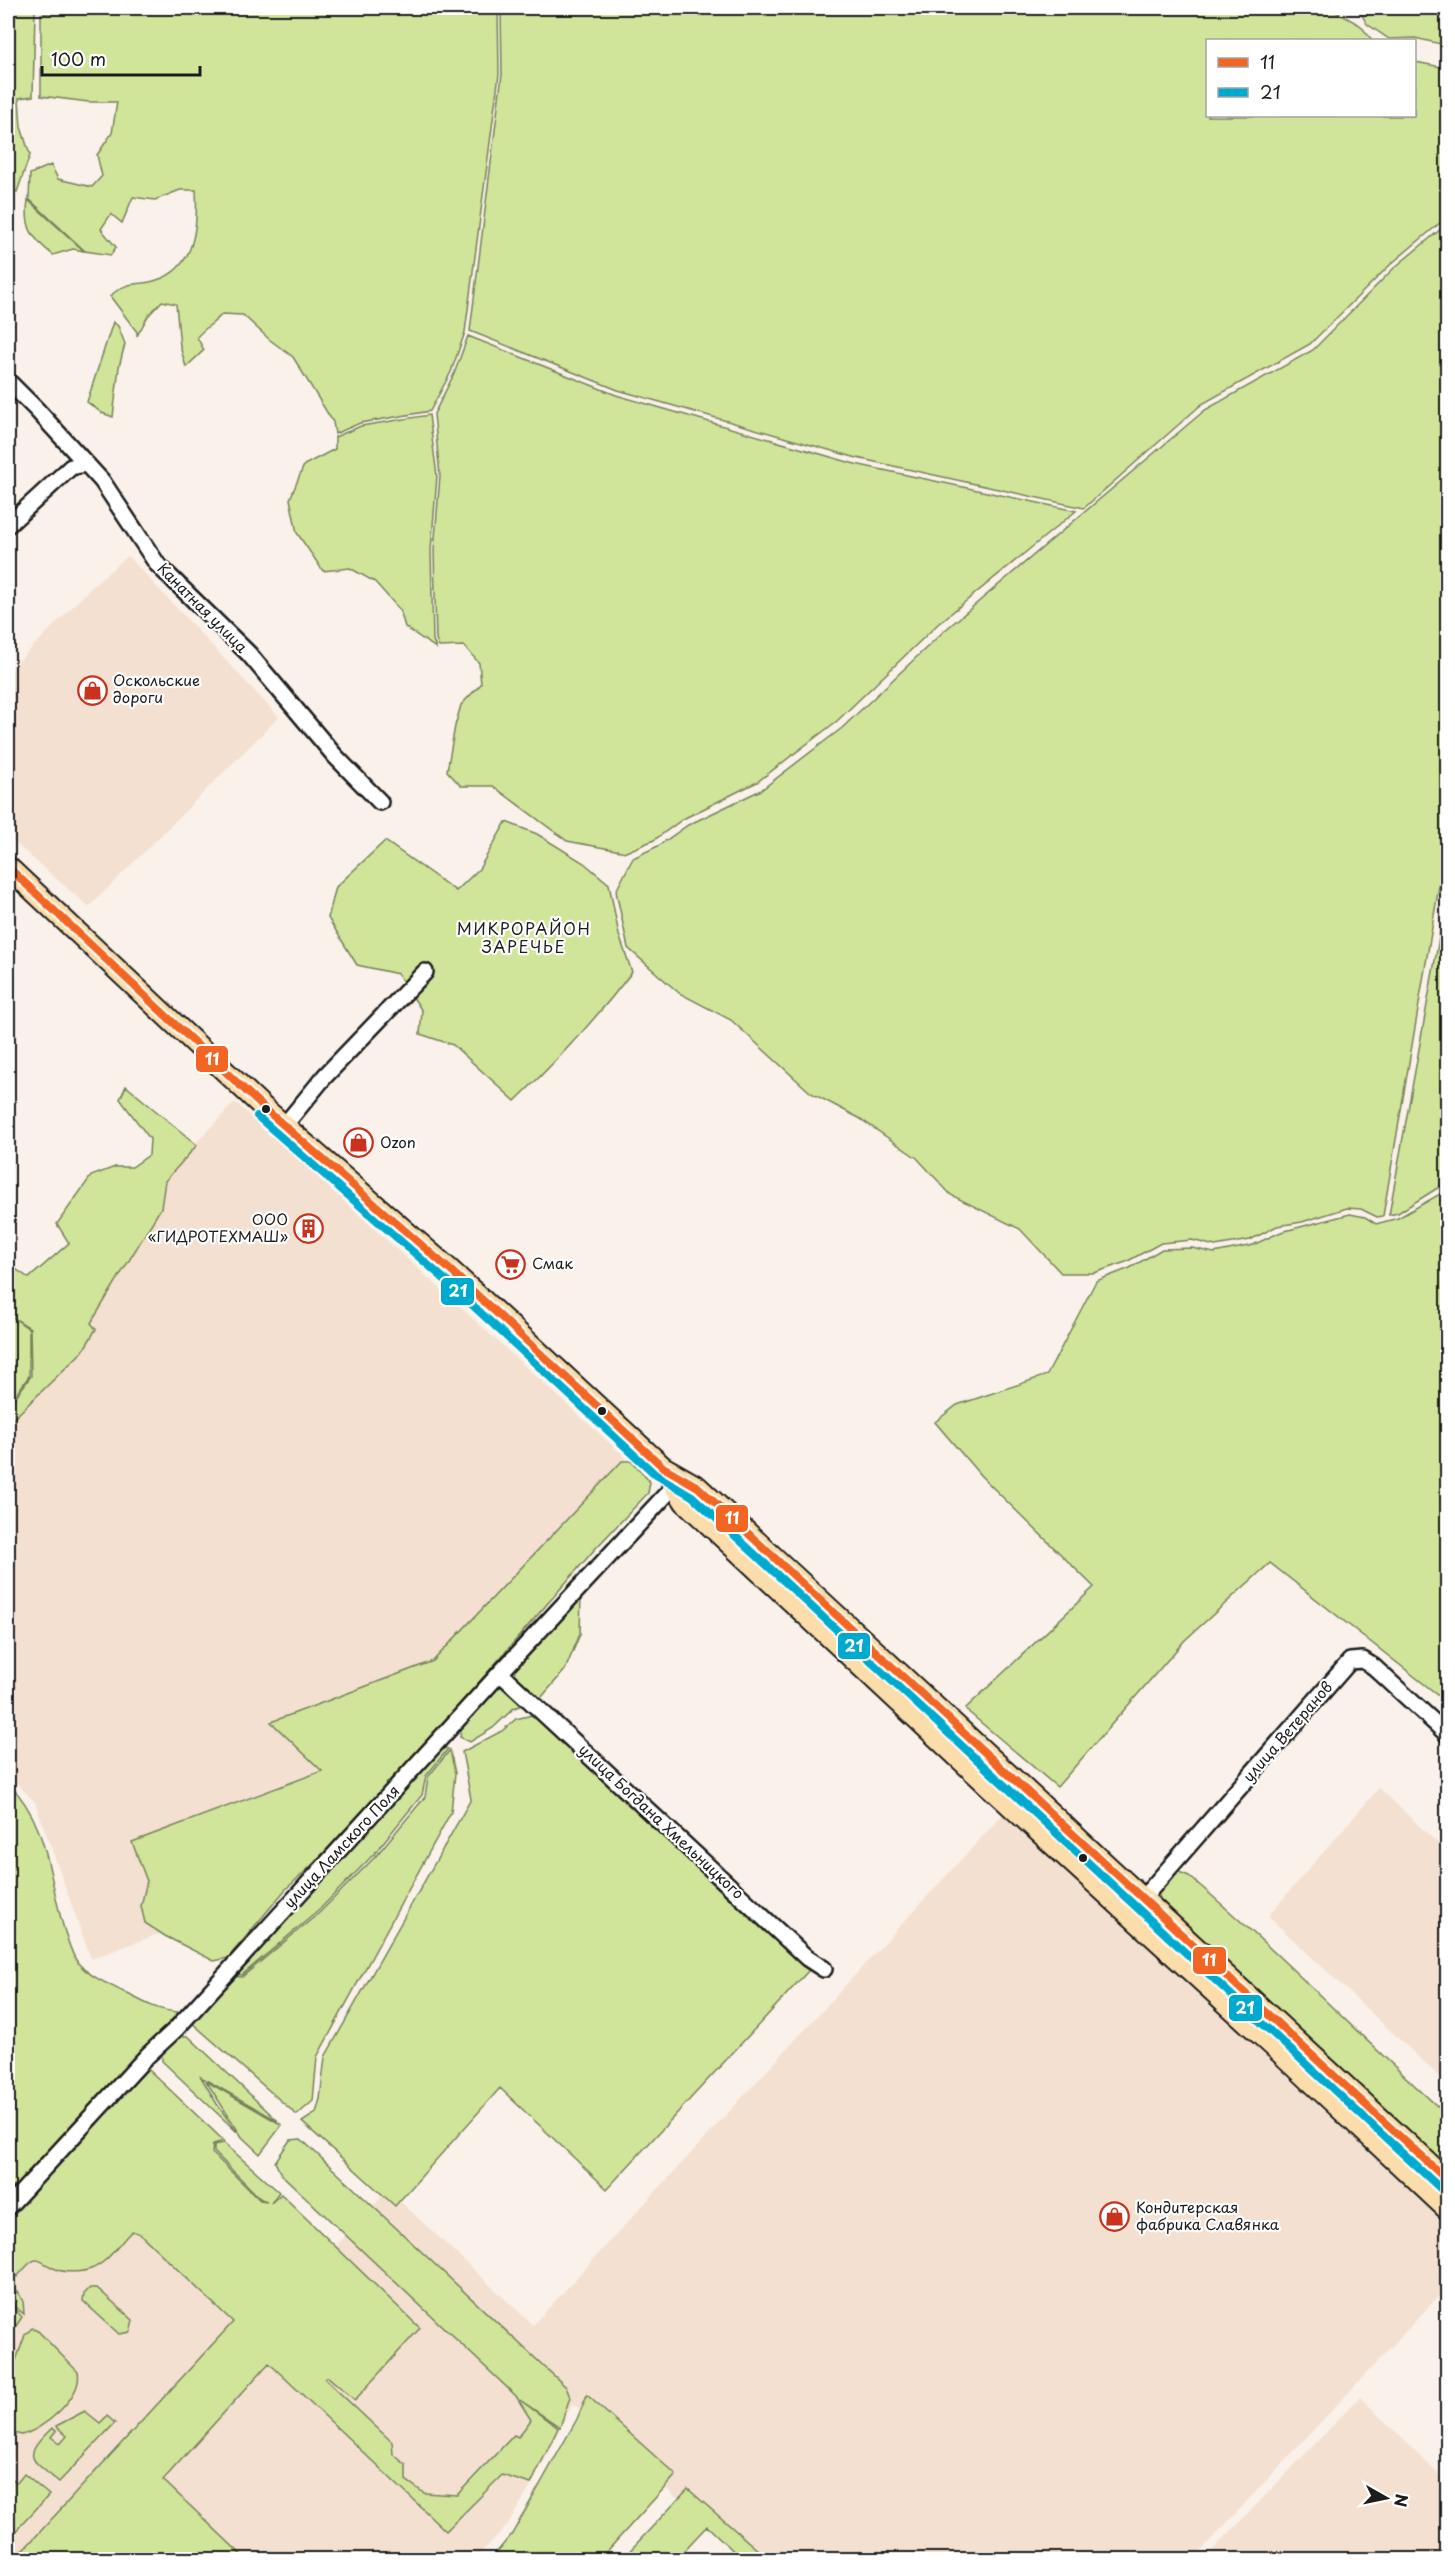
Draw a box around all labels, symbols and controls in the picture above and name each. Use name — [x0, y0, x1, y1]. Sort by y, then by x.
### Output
scale bar — [42, 39, 200, 77]
legend — [1206, 39, 1416, 117]
text: 100 m — [51, 45, 106, 72]
text: 11 — [1260, 48, 1275, 75]
text: 21 — [1260, 78, 1281, 105]
street label: Канатная улица — [153, 556, 254, 658]
place label: Оскольские дороги — [113, 668, 200, 708]
shop icon: Оскольские дороги — [76, 674, 108, 706]
district label: МИКРОРАЙОН ЗАРЕЧЬЕ — [457, 916, 591, 958]
line badge: 11 — [195, 1045, 229, 1073]
text: 11 — [205, 1046, 219, 1070]
unlabelled marker — [260, 1103, 272, 1115]
shop icon: Ozon — [343, 1127, 375, 1159]
place label: Ozon — [380, 1130, 416, 1153]
place label: ООО «ГИДРОТЕХМАШ» — [148, 1207, 288, 1247]
building icon: ООО «ГИДРОТЕХМАШ» — [293, 1213, 325, 1245]
supermarket icon: Смак — [495, 1248, 527, 1280]
place label: Смак — [532, 1251, 573, 1274]
line badge: 21 — [440, 1277, 475, 1306]
text: 21 — [449, 1278, 468, 1302]
unlabelled marker — [596, 1405, 608, 1417]
line badge: 11 — [715, 1504, 749, 1533]
text: 11 — [725, 1505, 739, 1529]
line badge: 21 — [837, 1632, 871, 1660]
text: 21 — [845, 1633, 864, 1657]
street label: улица Ветеранов — [1237, 1675, 1337, 1786]
street label: улица Богдана Хмельницкого — [574, 1738, 750, 1904]
street label: улица Ламского Поля — [278, 1779, 404, 1913]
unlabelled marker — [1077, 1852, 1089, 1864]
line badge: 11 — [1192, 1946, 1227, 1975]
text: 11 — [1202, 1947, 1216, 1971]
line badge: 21 — [1228, 1994, 1263, 2022]
text: 21 — [1236, 1995, 1255, 2019]
place label: Кондитерская фабрика Славянка — [1136, 2195, 1280, 2235]
shop icon: Кондитерская фабрика Славянка — [1099, 2201, 1131, 2233]
north arrow — [1356, 2468, 1416, 2528]
text: N — [1389, 2492, 1415, 2509]

